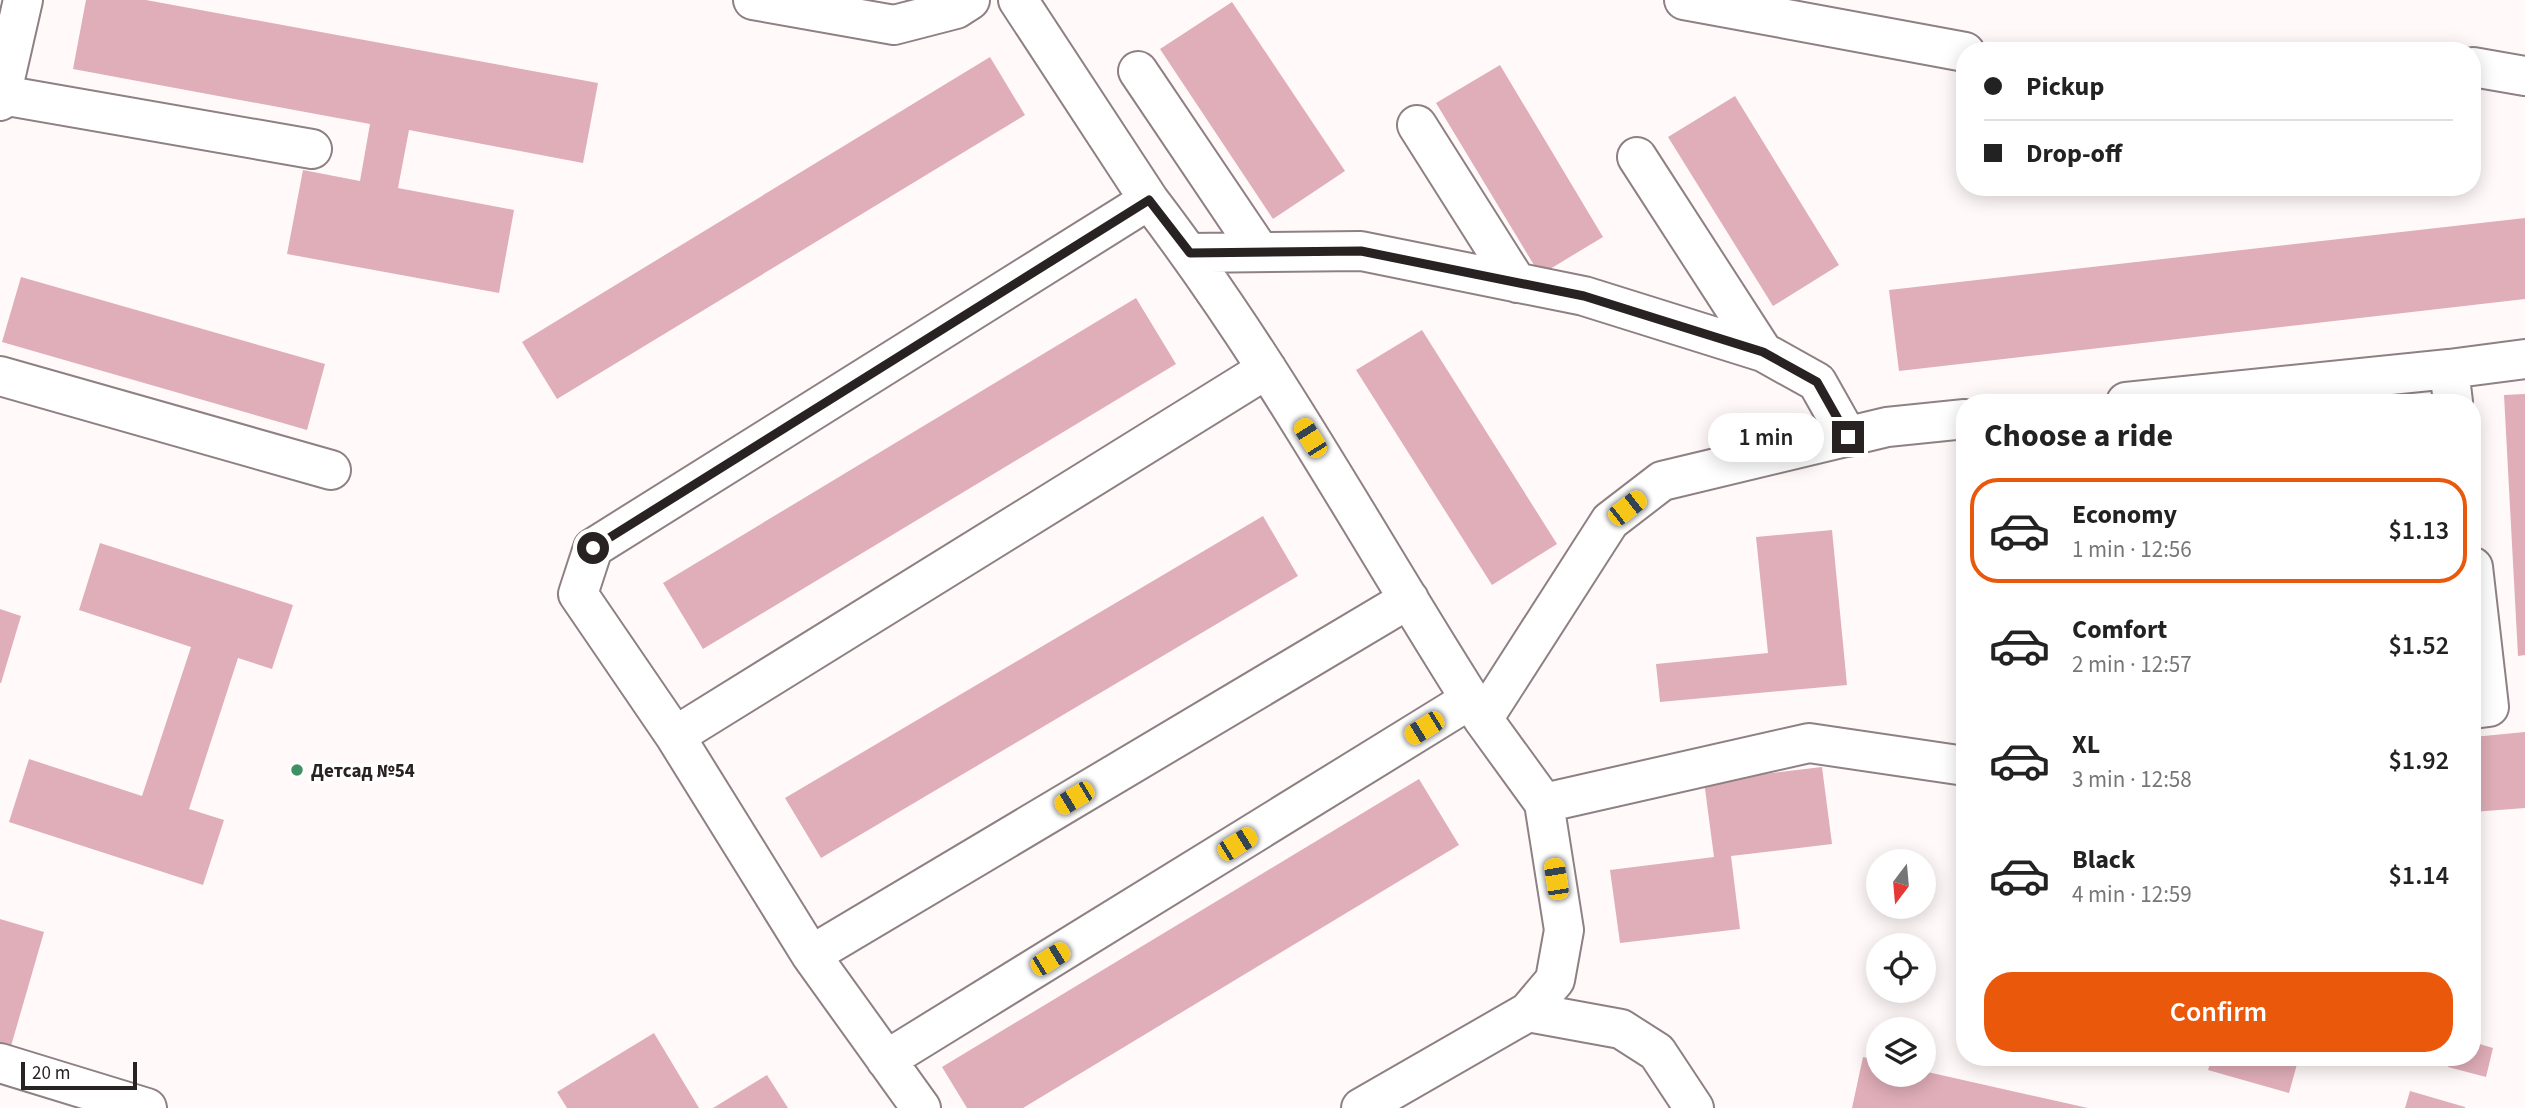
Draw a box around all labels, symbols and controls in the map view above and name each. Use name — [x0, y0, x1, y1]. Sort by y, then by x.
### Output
text: Pickup — [2026, 68, 2104, 105]
text: Drop-off — [2026, 135, 2122, 172]
callout: 1 min — [1708, 412, 1824, 462]
text: Choose a ride — [1984, 413, 2173, 459]
car — [1290, 415, 1331, 461]
text: 1 min — [1739, 421, 1793, 454]
route end — [1832, 421, 1864, 453]
car — [1604, 487, 1651, 529]
text: Economy — [2072, 496, 2177, 533]
icon: car — [1988, 499, 2051, 562]
text: $1.13 — [2388, 512, 2449, 549]
route start — [577, 532, 609, 564]
text: 1 min · 12:56 — [2072, 533, 2192, 566]
text: Comfort — [2072, 611, 2167, 648]
icon: car — [1988, 614, 2051, 677]
text: $1.52 — [2388, 627, 2449, 664]
text: 2 min · 12:57 — [2072, 648, 2192, 681]
car — [1401, 708, 1448, 748]
text: XL — [2072, 726, 2100, 763]
icon: car — [1988, 729, 2051, 792]
text: $1.92 — [2388, 742, 2449, 779]
place label: Детсад №54 — [311, 758, 415, 785]
marker: Детсад №54 — [289, 762, 305, 778]
text: 3 min · 12:58 — [2072, 763, 2192, 796]
car — [1051, 778, 1098, 818]
car — [1214, 824, 1261, 864]
text: Black — [2072, 841, 2135, 878]
icon: car — [1988, 844, 2051, 907]
north arrow — [1866, 849, 1936, 919]
map controls — [1866, 849, 1936, 1087]
car — [1543, 857, 1570, 901]
text: $1.14 — [2388, 857, 2449, 894]
text: 4 min · 12:59 — [2072, 878, 2192, 911]
button: locate — [1866, 933, 1936, 1003]
car — [1027, 939, 1074, 979]
button: Confirm — [1984, 972, 2453, 1052]
button: layers — [1866, 1017, 1936, 1087]
scale bar — [21, 1059, 136, 1091]
text: 20 m — [32, 1060, 70, 1087]

